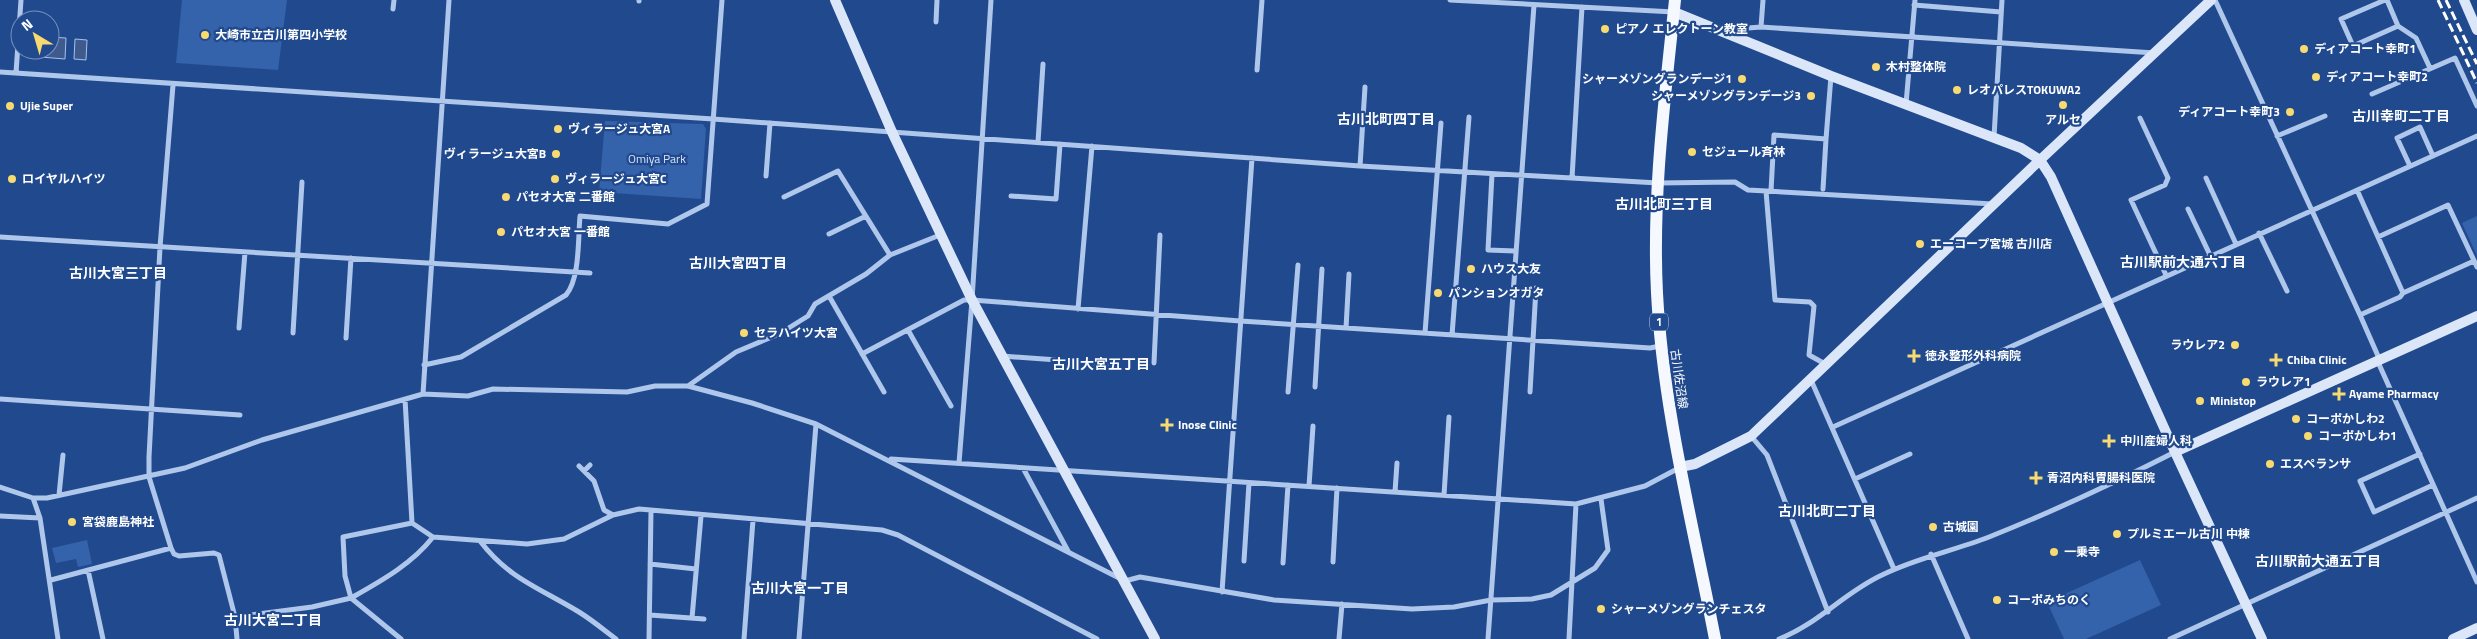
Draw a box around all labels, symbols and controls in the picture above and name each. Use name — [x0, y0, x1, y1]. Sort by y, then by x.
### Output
north arrow — [10, 10, 60, 60]
text: N — [16, 13, 37, 36]
place label: ピアノ エレクトーン教室 — [1615, 19, 1748, 38]
marker: ピアノ エレクトーン教室 — [1599, 23, 1611, 35]
place label: 大崎市立古川第四小学校 — [215, 25, 347, 44]
marker: 大崎市立古川第四小学校 — [199, 29, 211, 41]
place label: ディアコート幸町1 — [2314, 39, 2416, 58]
marker: ディアコート幸町1 — [2298, 43, 2310, 55]
place label: 木村整体院 — [1886, 57, 1946, 76]
marker: 木村整体院 — [1870, 61, 1882, 73]
place label: ディアコート幸町2 — [2326, 67, 2428, 86]
place label: シャーメゾングランデージ1 — [1582, 69, 1732, 88]
marker: ディアコート幸町2 — [2310, 71, 2322, 83]
marker: シャーメゾングランデージ1 — [1736, 73, 1748, 85]
place label: レオパレスTOKUWA2 — [1967, 80, 2081, 99]
marker: レオパレスTOKUWA2 — [1951, 84, 1963, 96]
place label: シャーメゾングランデージ3 — [1651, 86, 1801, 105]
marker: シャーメゾングランデージ3 — [1805, 90, 1817, 102]
place label: Ujie Super — [20, 96, 74, 115]
marker: アルセ — [2057, 99, 2069, 111]
marker: Ujie Super — [4, 100, 16, 112]
place label: ディアコート幸町3 — [2178, 102, 2280, 121]
district label: 古川幸町二丁目 — [2352, 105, 2450, 126]
marker: ディアコート幸町3 — [2284, 106, 2296, 118]
district label: 古川北町四丁目 — [1337, 108, 1435, 129]
place label: アルセ — [2045, 110, 2081, 129]
place label: ヴィラージュ大宮A — [568, 119, 671, 138]
marker: ヴィラージュ大宮A — [552, 123, 564, 135]
place label: セジュール斉林 — [1702, 142, 1785, 161]
place label: ヴィラージュ大宮B — [444, 144, 546, 163]
marker: セジュール斉林 — [1686, 146, 1698, 158]
marker: ヴィラージュ大宮B — [550, 148, 562, 160]
park label: Omiya Park — [628, 149, 686, 168]
place label: ロイヤルハイツ — [22, 169, 105, 188]
place label: ヴィラージュ大宮C — [565, 169, 667, 188]
marker: ロイヤルハイツ — [6, 173, 18, 185]
marker: ヴィラージュ大宮C — [549, 173, 561, 185]
place label: パセオ大宮 二番館 — [516, 187, 615, 206]
marker: パセオ大宮 二番館 — [500, 191, 512, 203]
district label: 古川北町三丁目 — [1615, 193, 1713, 214]
place label: パセオ大宮 一番館 — [511, 222, 610, 241]
marker: パセオ大宮 一番館 — [495, 226, 507, 238]
place label: エーコープ宮城 古川店 — [1930, 234, 2052, 253]
marker: エーコープ宮城 古川店 — [1914, 238, 1926, 250]
district label: 古川駅前大通六丁目 — [2120, 251, 2246, 272]
district label: 古川大宮四丁目 — [689, 252, 787, 273]
place label: ハウス大友 — [1481, 259, 1541, 278]
district label: 古川大宮三丁目 — [69, 262, 167, 283]
marker: ハウス大友 — [1465, 263, 1477, 275]
place label: パンションオガタ — [1448, 283, 1545, 302]
marker: パンションオガタ — [1432, 287, 1444, 299]
road number: 1 — [1650, 314, 1668, 331]
place label: セラハイツ大宮 — [754, 323, 838, 342]
marker: セラハイツ大宮 — [738, 327, 750, 339]
place label: ラウレア2 — [2170, 335, 2225, 354]
marker: ラウレア2 — [2229, 339, 2241, 351]
place label: 徳永整形外科病院 — [1925, 346, 2021, 365]
street label: 古川佐沼線 — [1666, 348, 1693, 410]
marker: 徳永整形外科病院 — [1907, 349, 1921, 363]
place label: Chiba Clinic — [2287, 350, 2347, 369]
district label: 古川大宮五丁目 — [1052, 353, 1150, 374]
marker: Chiba Clinic — [2269, 353, 2283, 367]
place label: ラウレア1 — [2256, 372, 2311, 391]
marker: ラウレア1 — [2240, 376, 2252, 388]
place label: Ayame Pharmacy — [2349, 384, 2439, 403]
marker: Ayame Pharmacy — [2333, 388, 2345, 400]
place label: Ministop — [2210, 391, 2257, 410]
marker: Ministop — [2194, 395, 2206, 407]
place label: コーポかしわ2 — [2306, 409, 2385, 428]
marker: コーポかしわ2 — [2290, 413, 2302, 425]
place label: Inose Clinic — [1178, 415, 1237, 434]
marker: Inose Clinic — [1160, 418, 1174, 432]
place label: コーポかしわ1 — [2318, 426, 2397, 445]
marker: コーポかしわ1 — [2302, 430, 2314, 442]
place label: 中川産婦人科 — [2120, 431, 2192, 450]
marker: 中川産婦人科 — [2102, 434, 2116, 448]
place label: エスペランサ — [2280, 454, 2351, 473]
marker: エスペランサ — [2264, 458, 2276, 470]
place label: 青沼内科胃腸科医院 — [2047, 468, 2155, 487]
marker: 青沼内科胃腸科医院 — [2029, 471, 2043, 485]
district label: 古川北町二丁目 — [1778, 500, 1876, 521]
place label: 宮袋鹿島神社 — [82, 512, 154, 531]
marker: 宮袋鹿島神社 — [66, 516, 78, 528]
place label: 古城園 — [1943, 517, 1979, 536]
marker: 古城園 — [1927, 521, 1939, 533]
place label: プルミエール古川 中棟 — [2127, 524, 2250, 543]
marker: プルミエール古川 中棟 — [2111, 528, 2123, 540]
place label: 一乗寺 — [2064, 542, 2100, 561]
marker: 一乗寺 — [2048, 546, 2060, 558]
district label: 古川駅前大通五丁目 — [2255, 550, 2381, 571]
district label: 古川大宮一丁目 — [751, 577, 849, 598]
place label: コーポみちのく — [2007, 590, 2091, 609]
marker: コーポみちのく — [1991, 594, 2003, 606]
place label: シャーメゾングランチェスタ — [1611, 599, 1767, 618]
marker: シャーメゾングランチェスタ — [1595, 603, 1607, 615]
district label: 古川大宮二丁目 — [224, 609, 322, 630]

